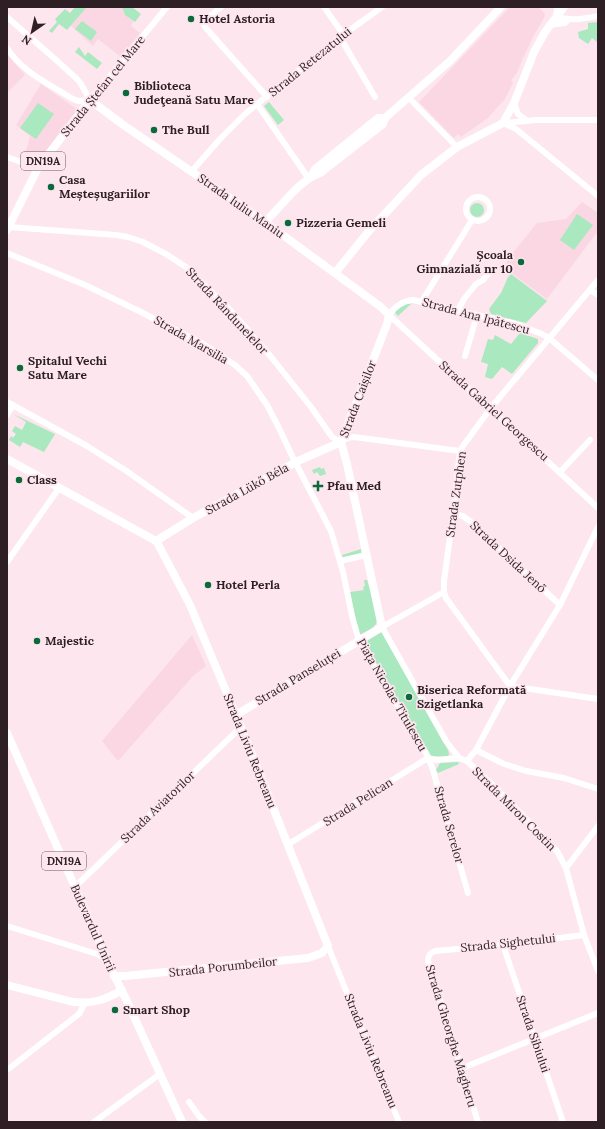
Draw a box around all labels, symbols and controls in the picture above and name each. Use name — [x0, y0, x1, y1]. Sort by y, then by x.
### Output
place label: Hotel Astoria — [199, 11, 276, 26]
north arrow — [12, 12, 52, 52]
marker: Hotel Astoria — [186, 14, 196, 24]
street label: Strada Retezatului — [265, 24, 354, 100]
text: N — [19, 32, 34, 48]
street label: Strada Ștefan cel Mare — [57, 32, 148, 139]
place label: Biblioteca Judeţeană Satu Mare — [134, 78, 254, 107]
marker: Biblioteca Judeţeană Satu Mare — [121, 88, 131, 98]
place label: The Bull — [162, 122, 210, 137]
marker: The Bull — [149, 125, 159, 135]
road number: DN19A — [21, 152, 65, 170]
street label: Strada Iuliu Maniu — [195, 170, 287, 241]
place label: Casa Meșteșugariilor — [59, 172, 150, 202]
marker: Casa Meșteșugariilor — [46, 182, 56, 192]
place label: Pizzeria Gemeli — [296, 215, 386, 230]
marker: Pizzeria Gemeli — [283, 218, 293, 228]
place label: Școala Gimnazială nr 10 — [416, 247, 514, 276]
marker: Școala Gimnazială nr 10 — [516, 257, 526, 267]
street label: Strada Rândunelelor — [183, 264, 272, 358]
street label: Strada Ana Ipătescu — [421, 294, 532, 337]
street label: Strada Marsilia — [151, 312, 231, 367]
place label: Spitalul Vechi Satu Mare — [28, 353, 107, 382]
street label: Strada Caișilor — [336, 357, 379, 440]
street label: Strada Gabriel Georgescu — [436, 357, 552, 464]
marker: Spitalul Vechi Satu Mare — [15, 363, 25, 373]
street label: Strada Zutphen — [442, 450, 469, 538]
street label: Strada Lükő Béla — [202, 459, 291, 518]
place label: Class — [27, 472, 57, 487]
marker: Class — [14, 475, 24, 485]
place label: Pfau Med — [327, 478, 381, 493]
marker: Pfau Med — [312, 480, 324, 492]
street label: Strada Dsida Jenő — [467, 517, 550, 596]
place label: Hotel Perla — [216, 577, 281, 592]
marker: Hotel Perla — [203, 580, 213, 590]
place label: Majestic — [45, 633, 95, 648]
marker: Majestic — [32, 636, 42, 646]
street label: Piața Nicolae Titulescu — [354, 636, 431, 754]
street label: Strada Panseluței — [252, 645, 343, 708]
place label: Biserica Reformată Szigetlanka — [417, 682, 527, 711]
street label: Strada Liviu Rebreanu — [221, 691, 280, 810]
marker: Biserica Reformată Szigetlanka — [404, 692, 414, 702]
street label: Strada Miron Costin — [469, 764, 559, 854]
street label: Strada Aviatorilor — [117, 767, 199, 846]
street label: Strada Pelican — [320, 774, 395, 829]
street label: Strada Serelor — [431, 785, 468, 866]
road number: DN19A — [42, 852, 86, 870]
street label: Bulevardul Unirii — [68, 882, 119, 974]
street label: Strada Sighetului — [460, 930, 556, 955]
street label: Strada Porumbeilor — [168, 953, 279, 980]
street label: Strada Gheorghe Magheru — [423, 963, 480, 1109]
street label: Strada Liviu Rebreanu — [342, 991, 401, 1110]
street label: Strada Sibiului — [513, 993, 554, 1074]
place label: Smart Shop — [123, 1002, 190, 1017]
marker: Smart Shop — [110, 1005, 120, 1015]

